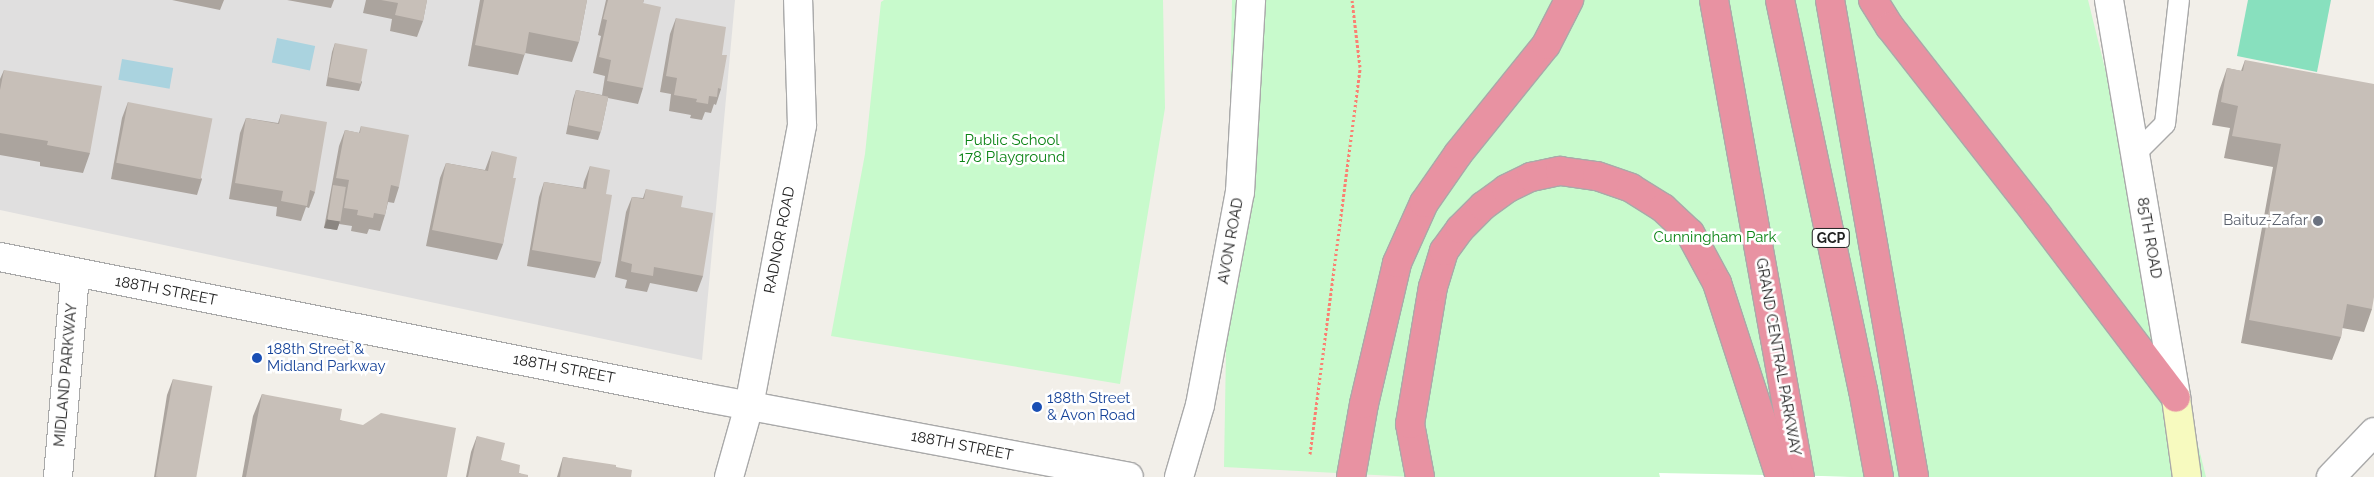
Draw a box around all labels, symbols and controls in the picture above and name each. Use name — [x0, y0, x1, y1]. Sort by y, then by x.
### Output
park label: Public School 178 Playground — [959, 131, 1065, 166]
street label: RADNOR ROAD — [761, 185, 799, 295]
street label: AVON ROAD — [1215, 196, 1247, 286]
street label: 85TH ROAD — [2133, 196, 2165, 280]
place label: Baituz-Zafar — [2223, 212, 2308, 230]
marker: Baituz-Zafar — [2312, 215, 2324, 227]
road number: GCP — [1811, 227, 1851, 250]
park label: Cunningham Park — [1653, 229, 1777, 247]
street label: GRAND CENTRAL PARKWAY — [1752, 256, 1804, 458]
street label: 188TH STREET — [113, 272, 219, 310]
street label: MIDLAND PARKWAY — [51, 302, 81, 448]
place label: 188th Street & Midland Parkway — [267, 340, 386, 375]
street label: 188TH STREET — [511, 350, 617, 388]
marker: 188th Street & Midland Parkway — [251, 352, 263, 364]
place label: 188th Street & Avon Road — [1047, 389, 1136, 424]
marker: 188th Street & Avon Road — [1031, 401, 1043, 413]
street label: 188TH STREET — [909, 427, 1015, 465]

